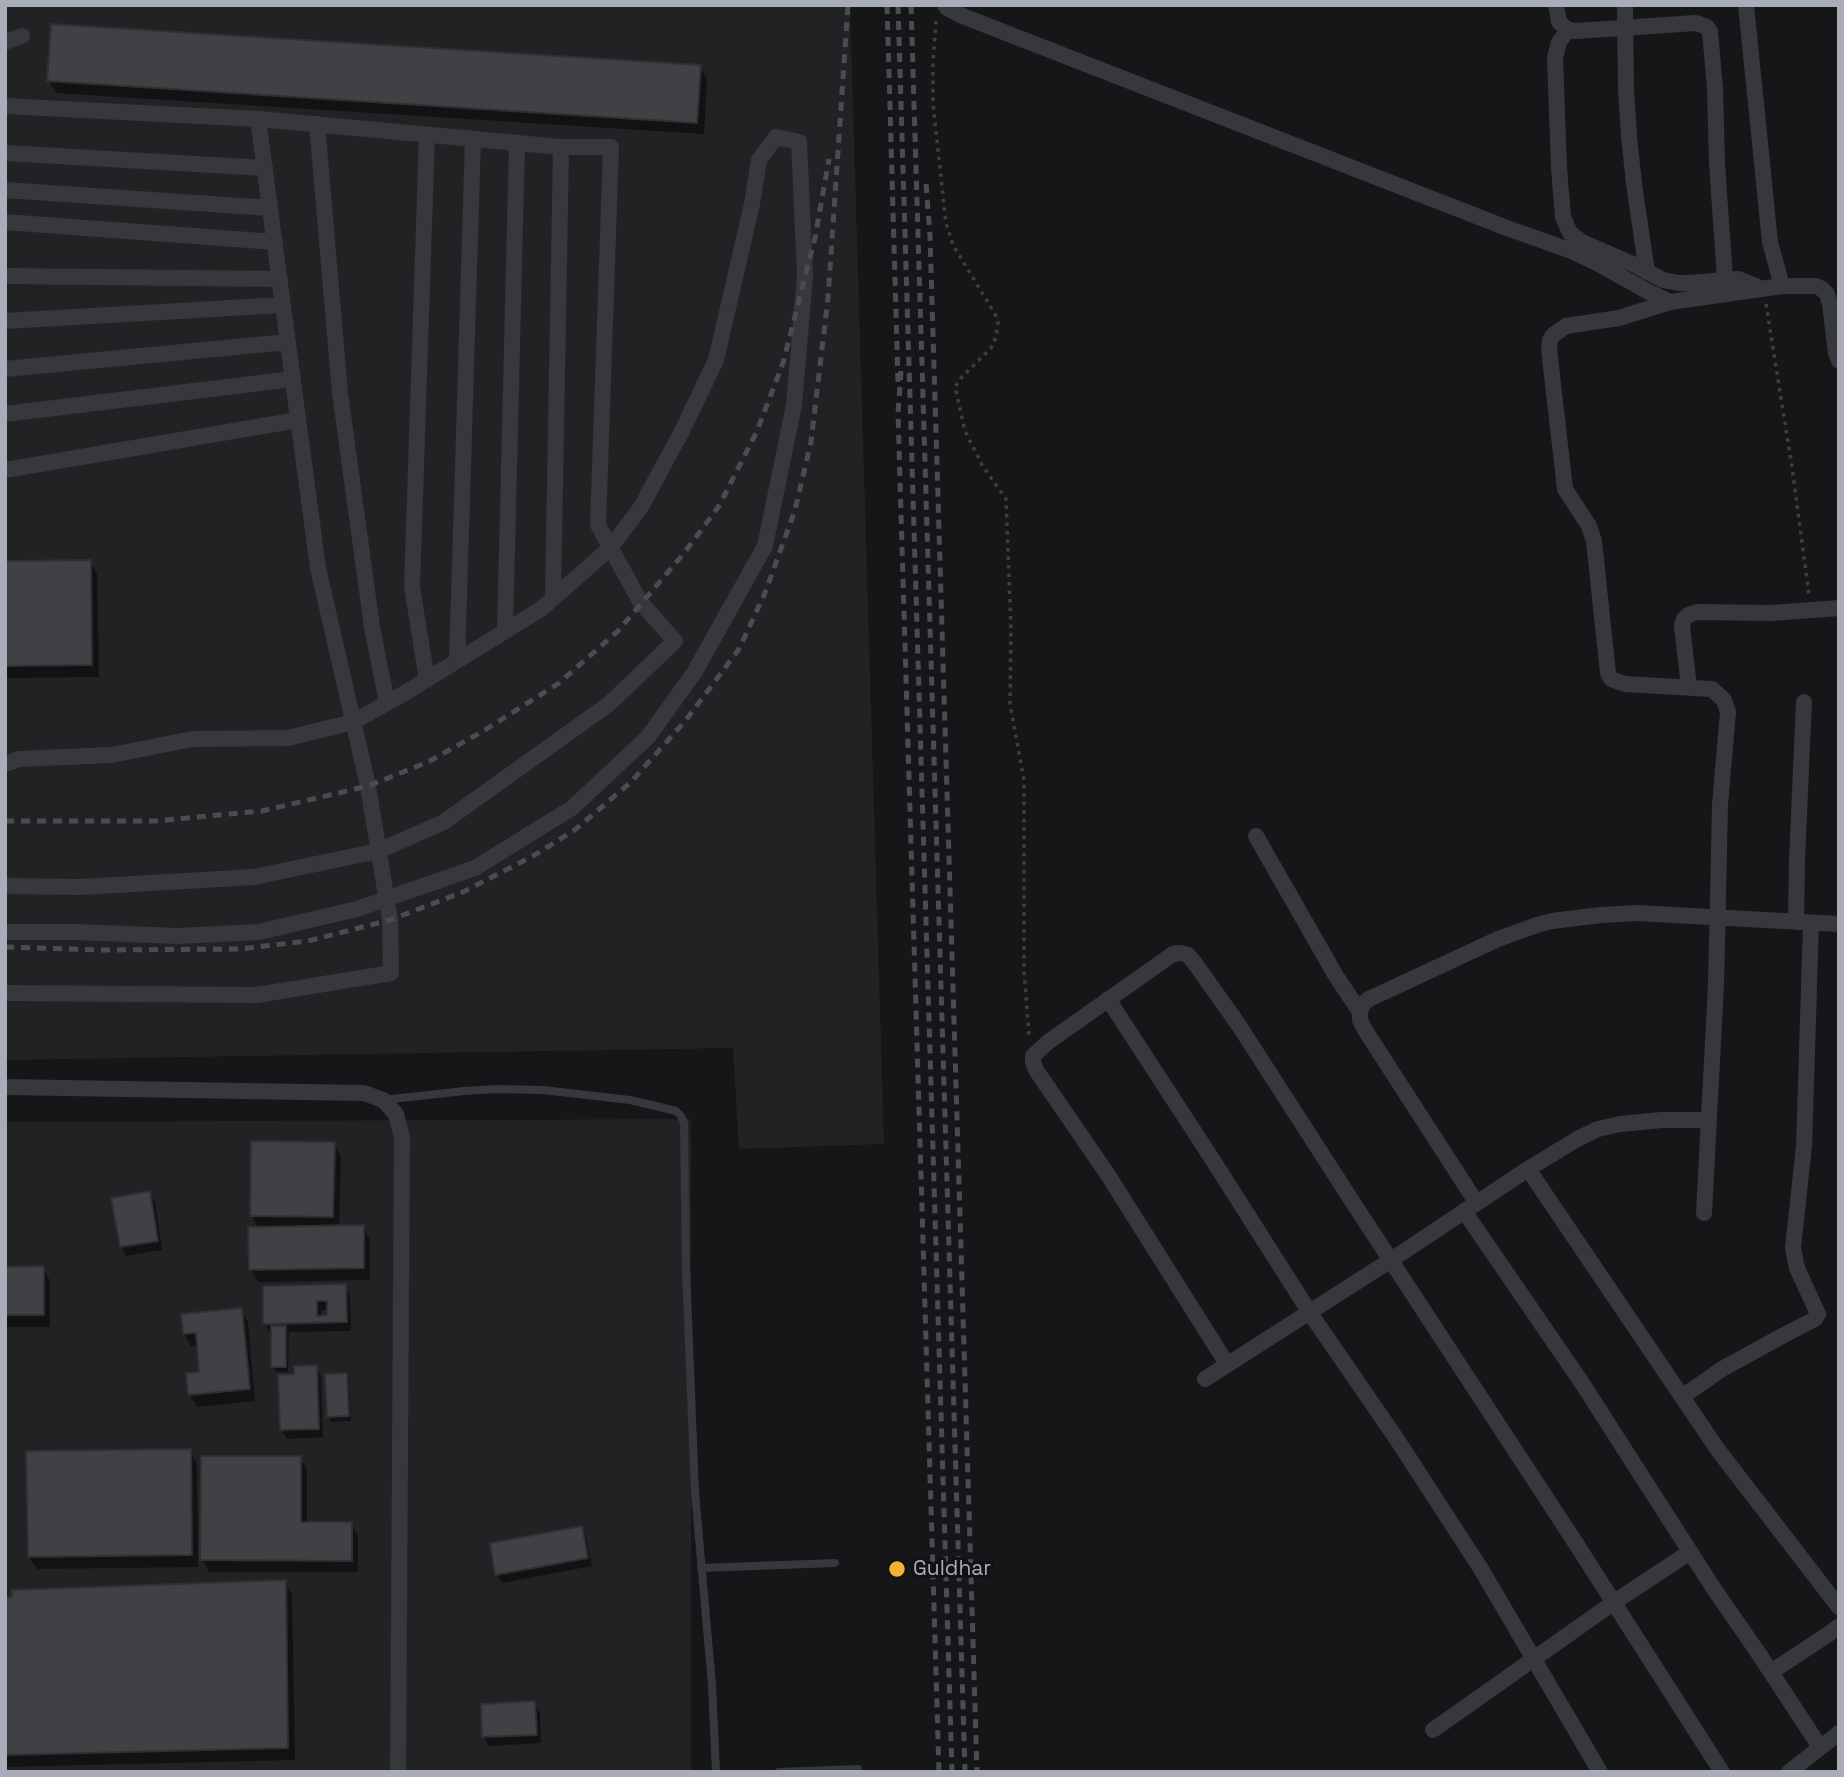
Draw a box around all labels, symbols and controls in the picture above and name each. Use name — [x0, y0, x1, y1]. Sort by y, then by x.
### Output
place label: Guldhar — [913, 1556, 991, 1582]
marker: Guldhar — [887, 1559, 907, 1579]

